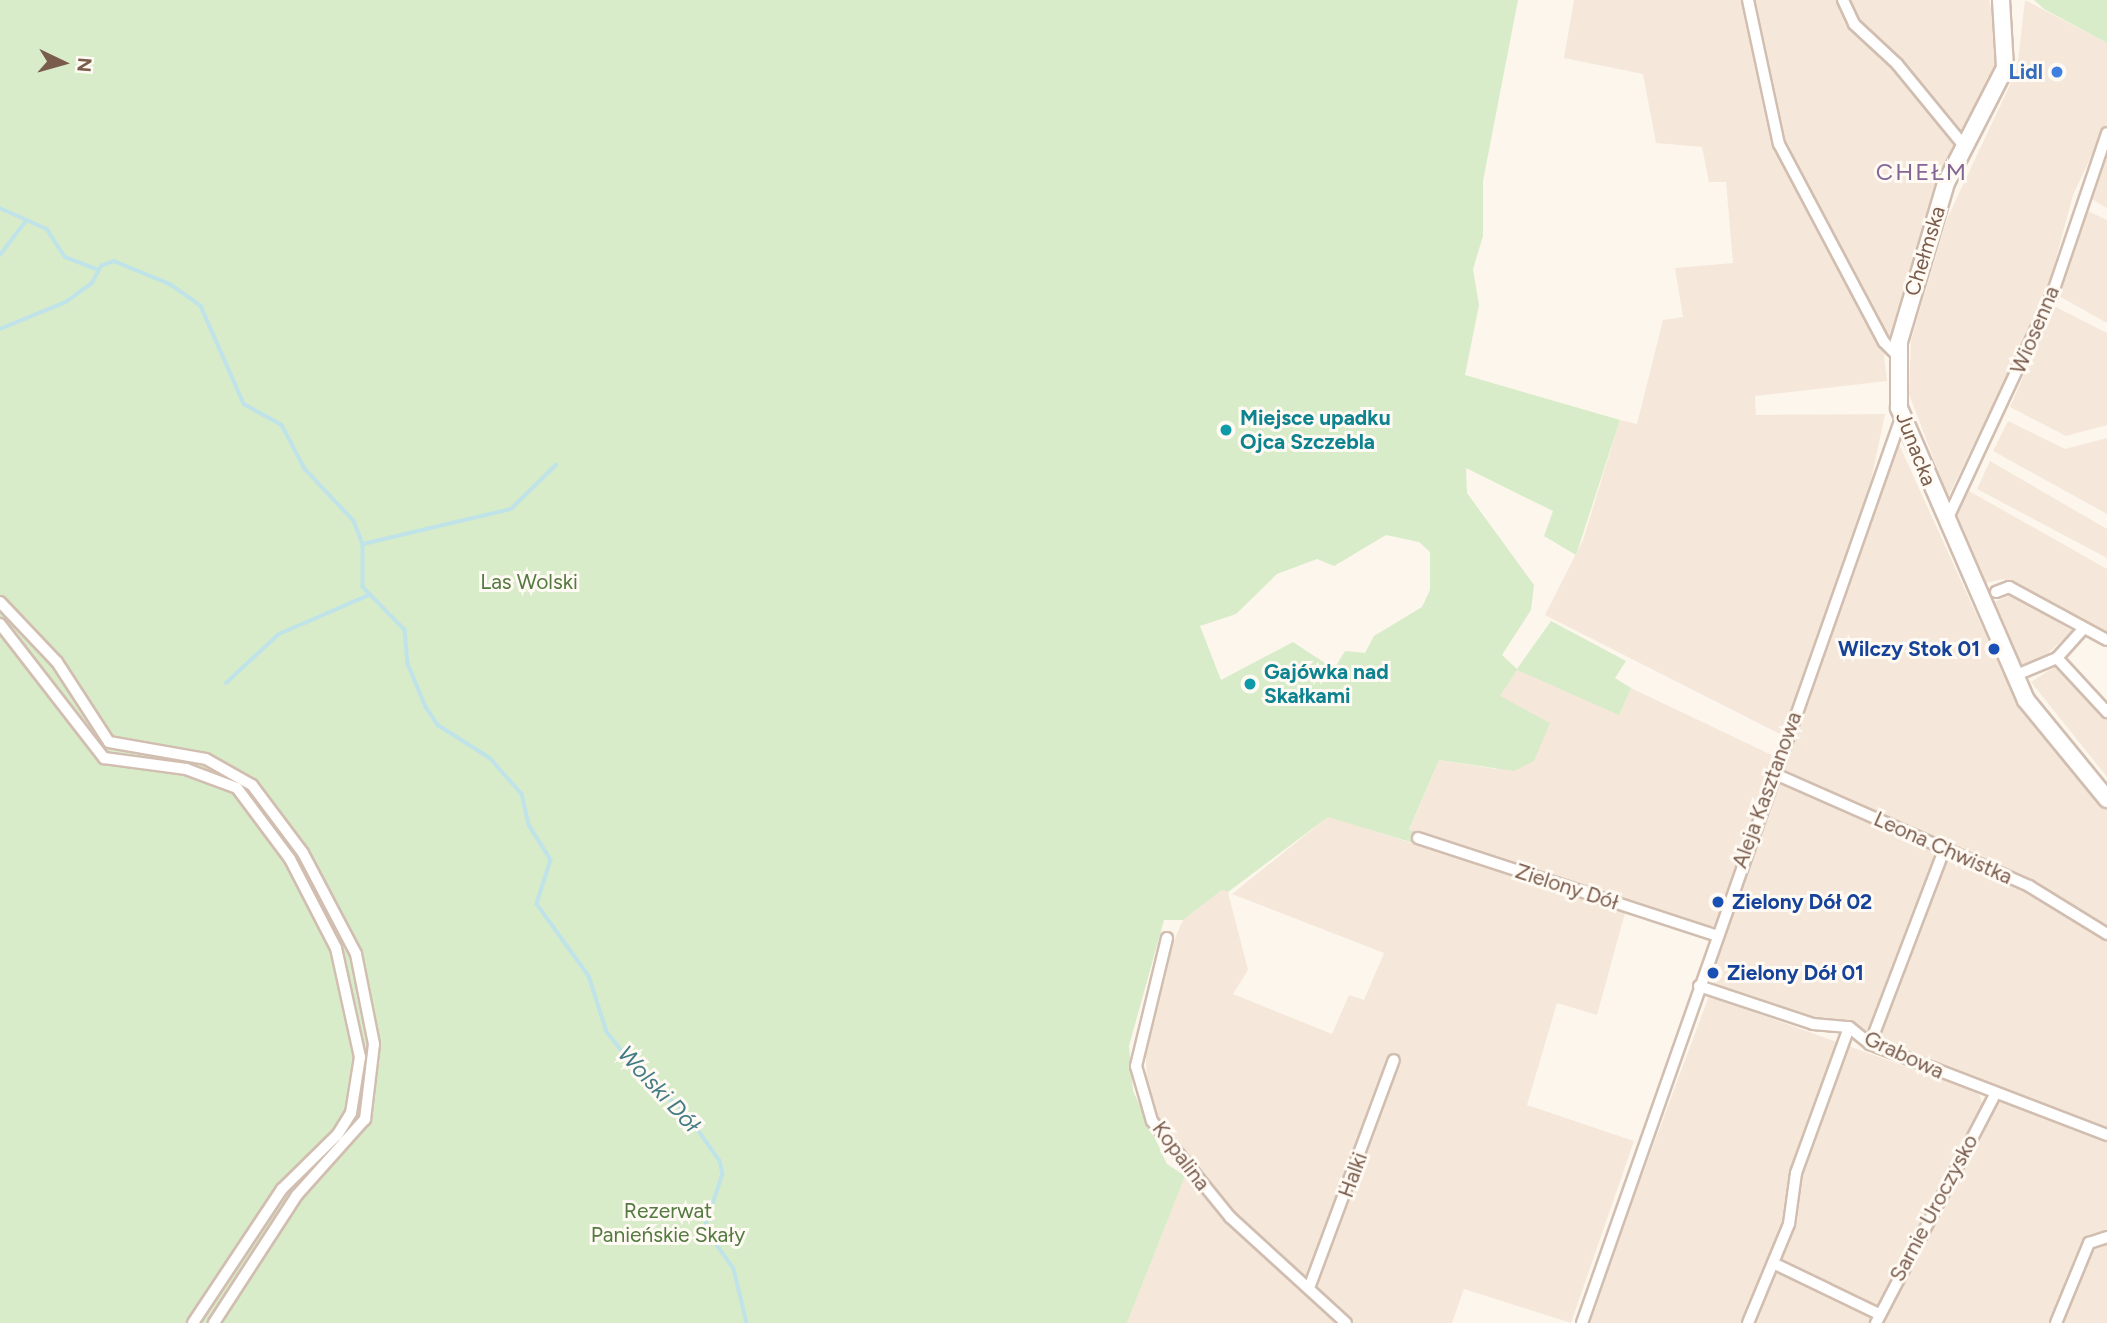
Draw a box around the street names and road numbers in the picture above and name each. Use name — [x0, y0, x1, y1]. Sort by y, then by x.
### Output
street label: Chełmska — [1899, 203, 1951, 299]
street label: Wiosenna — [2005, 282, 2065, 378]
street label: Junacka — [1890, 409, 1942, 489]
street label: Aleja Kasztanowa — [1727, 708, 1807, 872]
street label: Leona Chwistka — [1870, 806, 2016, 890]
street label: Zielony Dół — [1512, 858, 1622, 916]
street label: Grabowa — [1860, 1026, 1948, 1084]
street label: Kopalina — [1147, 1117, 1215, 1195]
street label: Sarnie Uroczysko — [1885, 1130, 1983, 1286]
street label: Halki — [1333, 1149, 1373, 1201]

